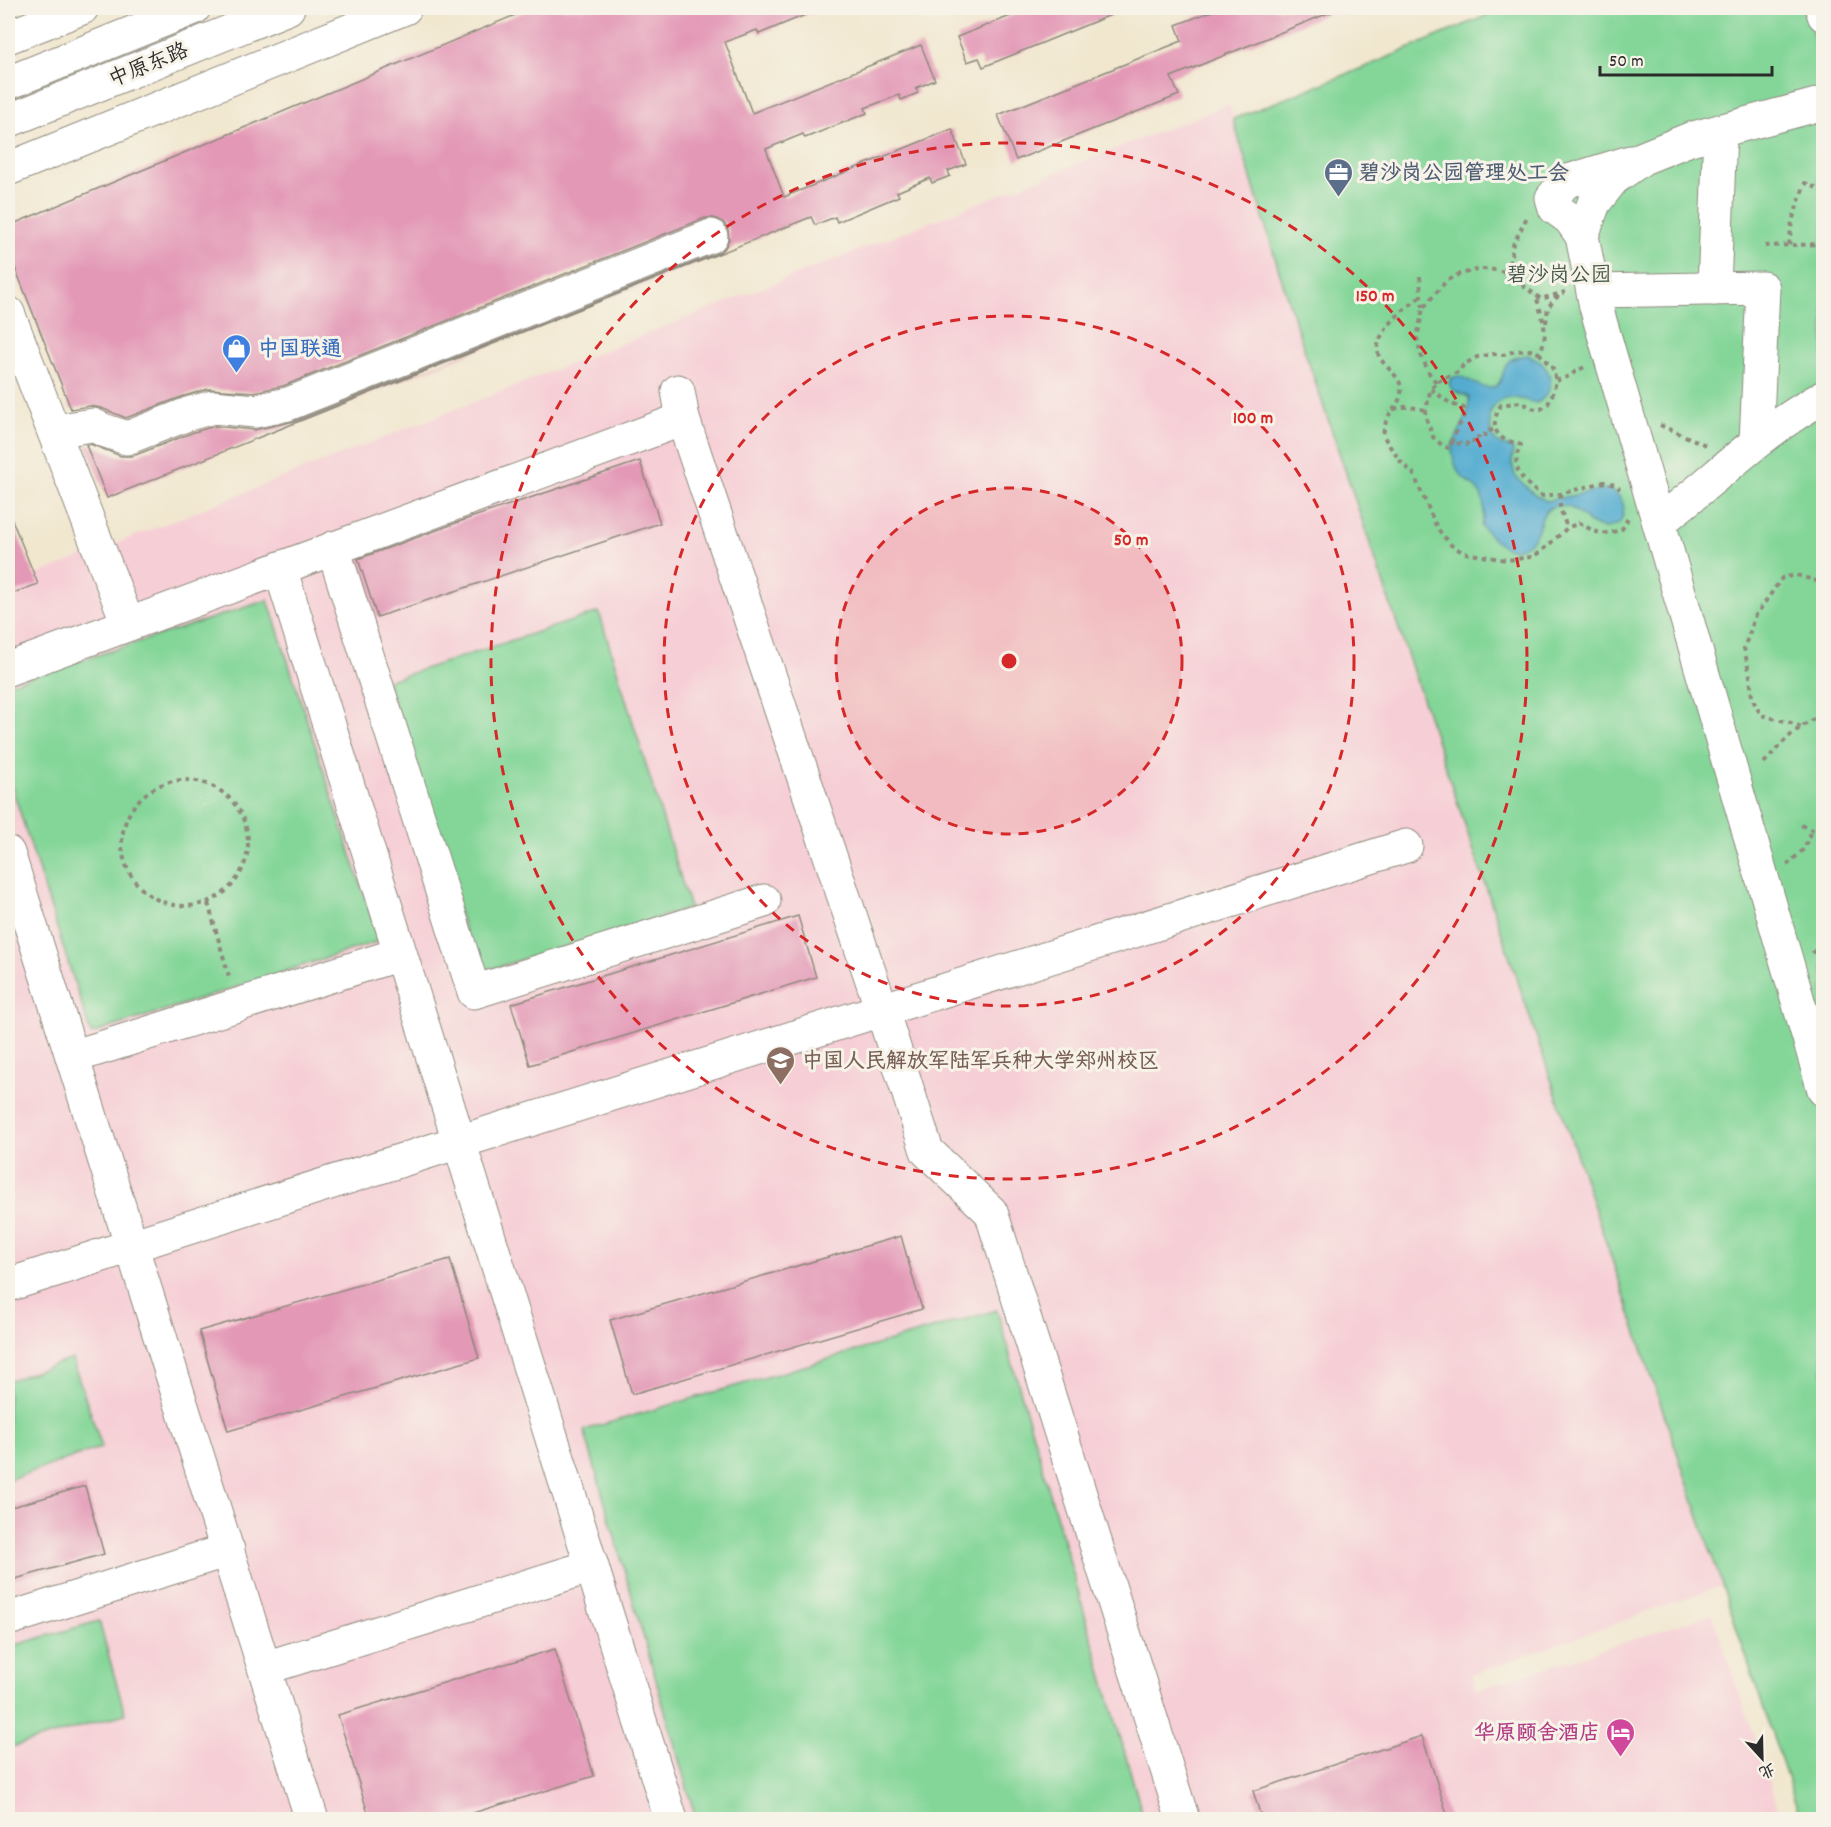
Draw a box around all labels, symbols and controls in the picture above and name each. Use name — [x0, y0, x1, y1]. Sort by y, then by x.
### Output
street label: 中原东路 — [105, 37, 194, 96]
scale bar — [1600, 39, 1772, 77]
text: 50 m — [1609, 50, 1644, 75]
office icon: 碧沙岗公园管理处工会 — [1322, 156, 1354, 198]
place label: 碧沙岗公园管理处工会 — [1359, 160, 1569, 190]
park label: 碧沙岗公园 — [1507, 262, 1612, 292]
text: 150 m — [1356, 285, 1394, 310]
shop icon: 中国联通 — [221, 332, 253, 374]
place label: 中国联通 — [258, 336, 342, 366]
text: 100 m — [1233, 407, 1273, 432]
text: 50 m — [1114, 529, 1148, 554]
centre of rings — [999, 651, 1019, 671]
school or university icon: 中国人民解放军陆军兵种大学郑州校区 — [765, 1044, 797, 1086]
place label: 中国人民解放军陆军兵种大学郑州校区 — [802, 1048, 1159, 1078]
hotel icon: 华原颐舍酒店 — [1605, 1716, 1637, 1758]
place label: 华原颐舍酒店 — [1474, 1720, 1600, 1750]
north arrow — [1732, 1728, 1792, 1788]
text: 北 — [1755, 1756, 1778, 1783]

